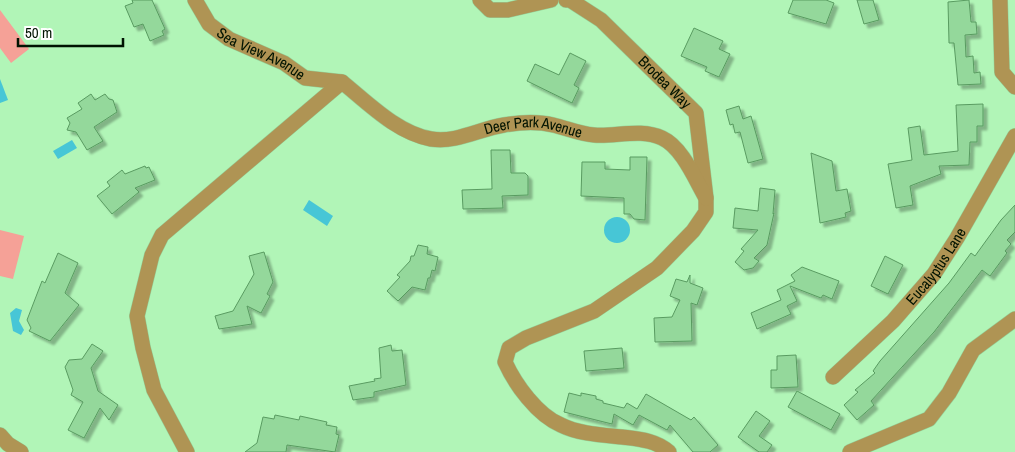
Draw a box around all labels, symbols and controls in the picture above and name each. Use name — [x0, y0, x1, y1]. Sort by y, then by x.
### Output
scale bar — [18, 15, 122, 47]
text: 50 m — [25, 22, 52, 43]
street label: Sea View Avenue — [212, 22, 310, 85]
street label: Brodea Way — [634, 51, 697, 114]
street label: Deer Park Avenue — [481, 111, 585, 143]
street label: Eucalyptus Lane — [901, 223, 971, 309]

